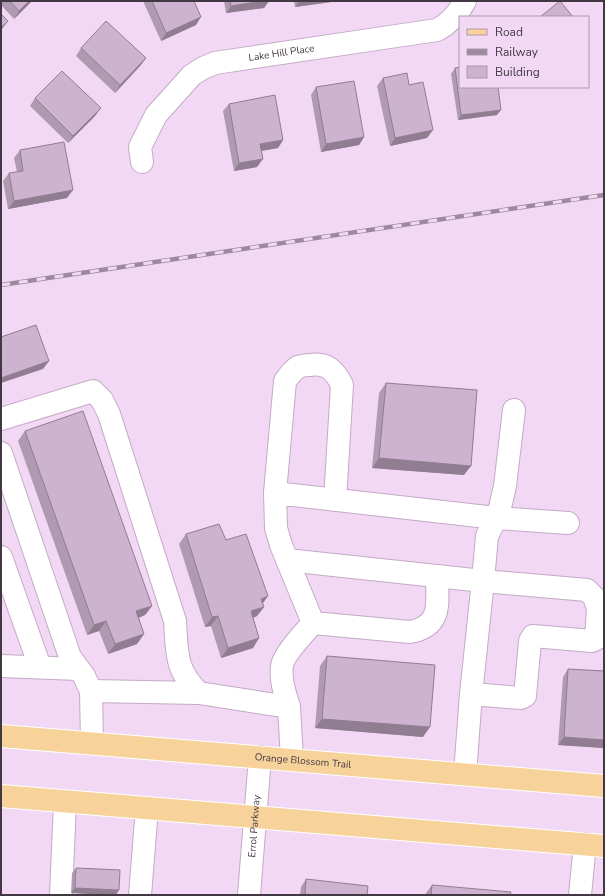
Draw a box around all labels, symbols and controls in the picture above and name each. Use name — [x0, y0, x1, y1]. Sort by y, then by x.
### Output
legend — [459, 16, 589, 88]
text: Road — [495, 24, 523, 40]
street label: Lake Hill Place — [248, 41, 315, 65]
text: Railway — [495, 44, 539, 60]
text: Building — [495, 64, 540, 80]
street label: Orange Blossom Trail — [254, 750, 352, 772]
street label: Errol Parkway — [245, 794, 264, 858]

